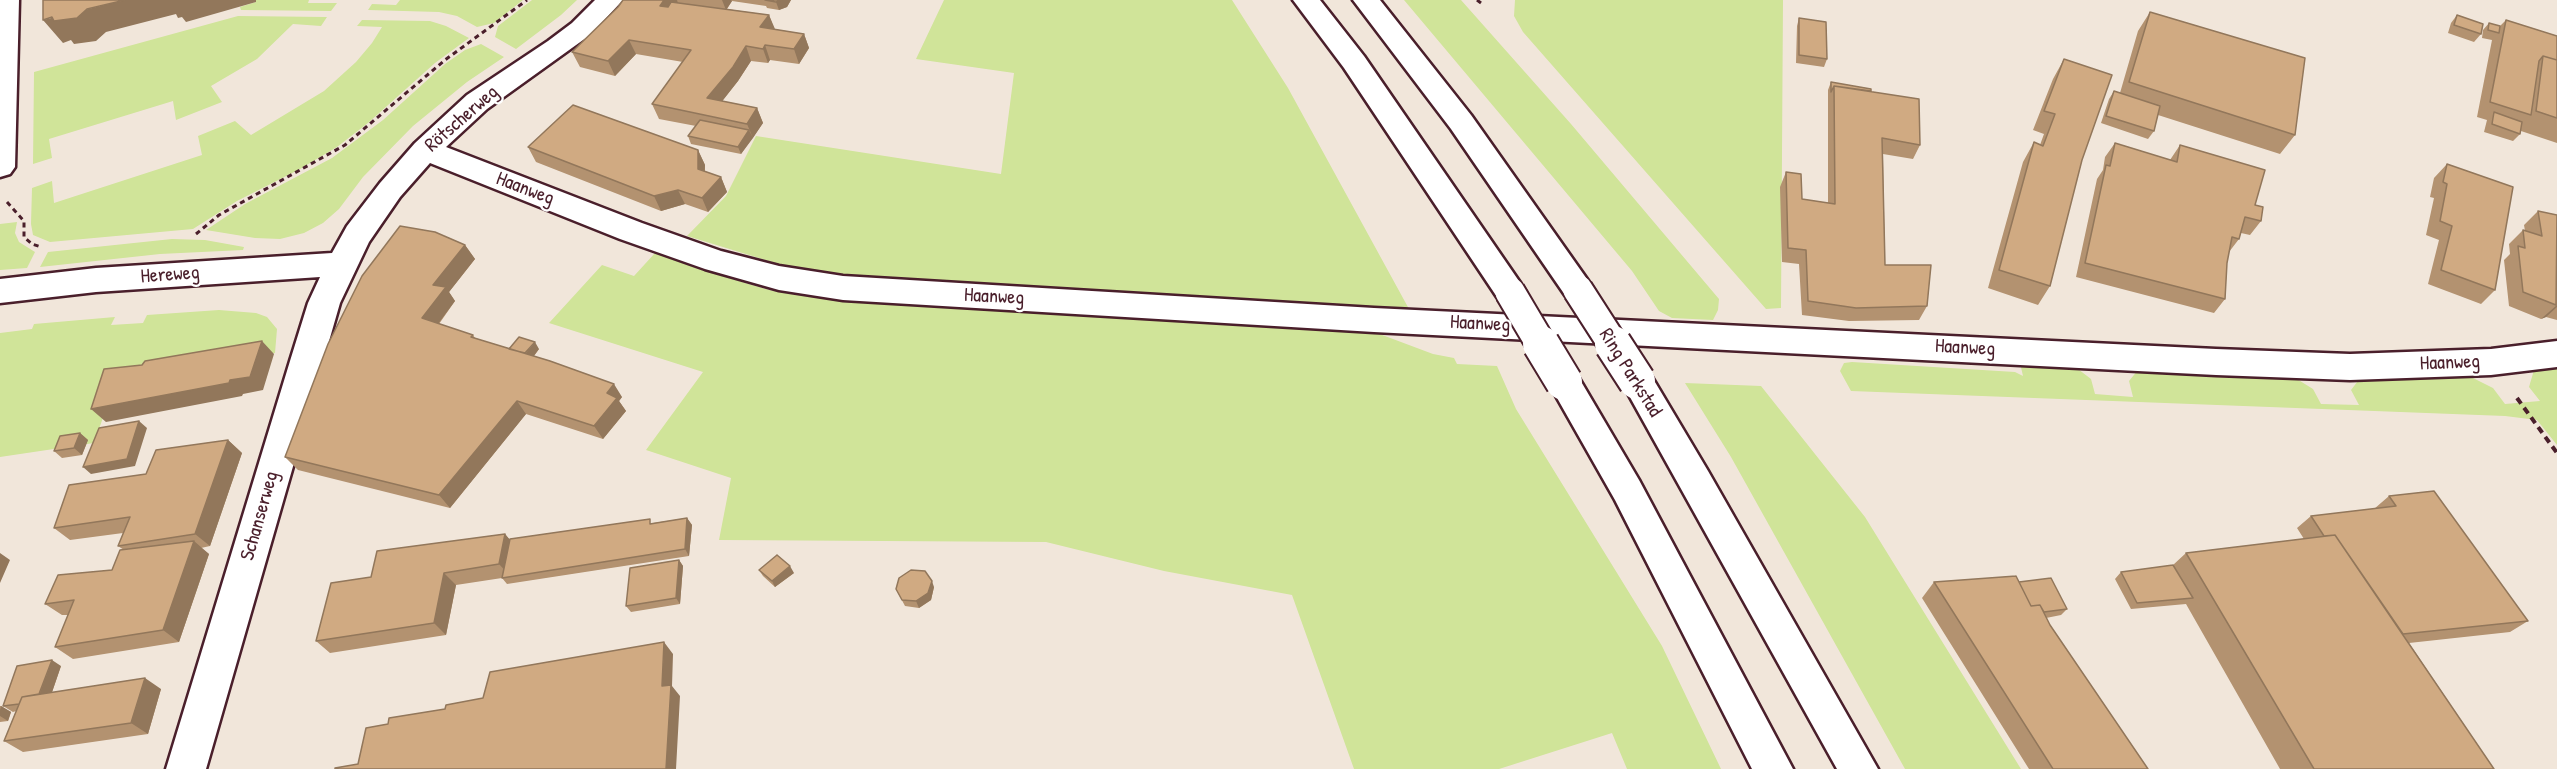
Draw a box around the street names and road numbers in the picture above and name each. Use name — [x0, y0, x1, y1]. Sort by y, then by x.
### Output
street label: Rötscherweg — [420, 81, 504, 157]
street label: Haanweg — [493, 167, 557, 211]
street label: Hereweg — [140, 261, 200, 289]
street label: Haanweg — [963, 283, 1025, 311]
street label: Haanweg — [1449, 310, 1511, 338]
street label: Ring Parkstad — [1593, 324, 1667, 422]
street label: Haanweg — [1934, 334, 1996, 362]
street label: Haanweg — [2419, 350, 2481, 376]
street label: Schanserweg — [236, 469, 284, 563]

